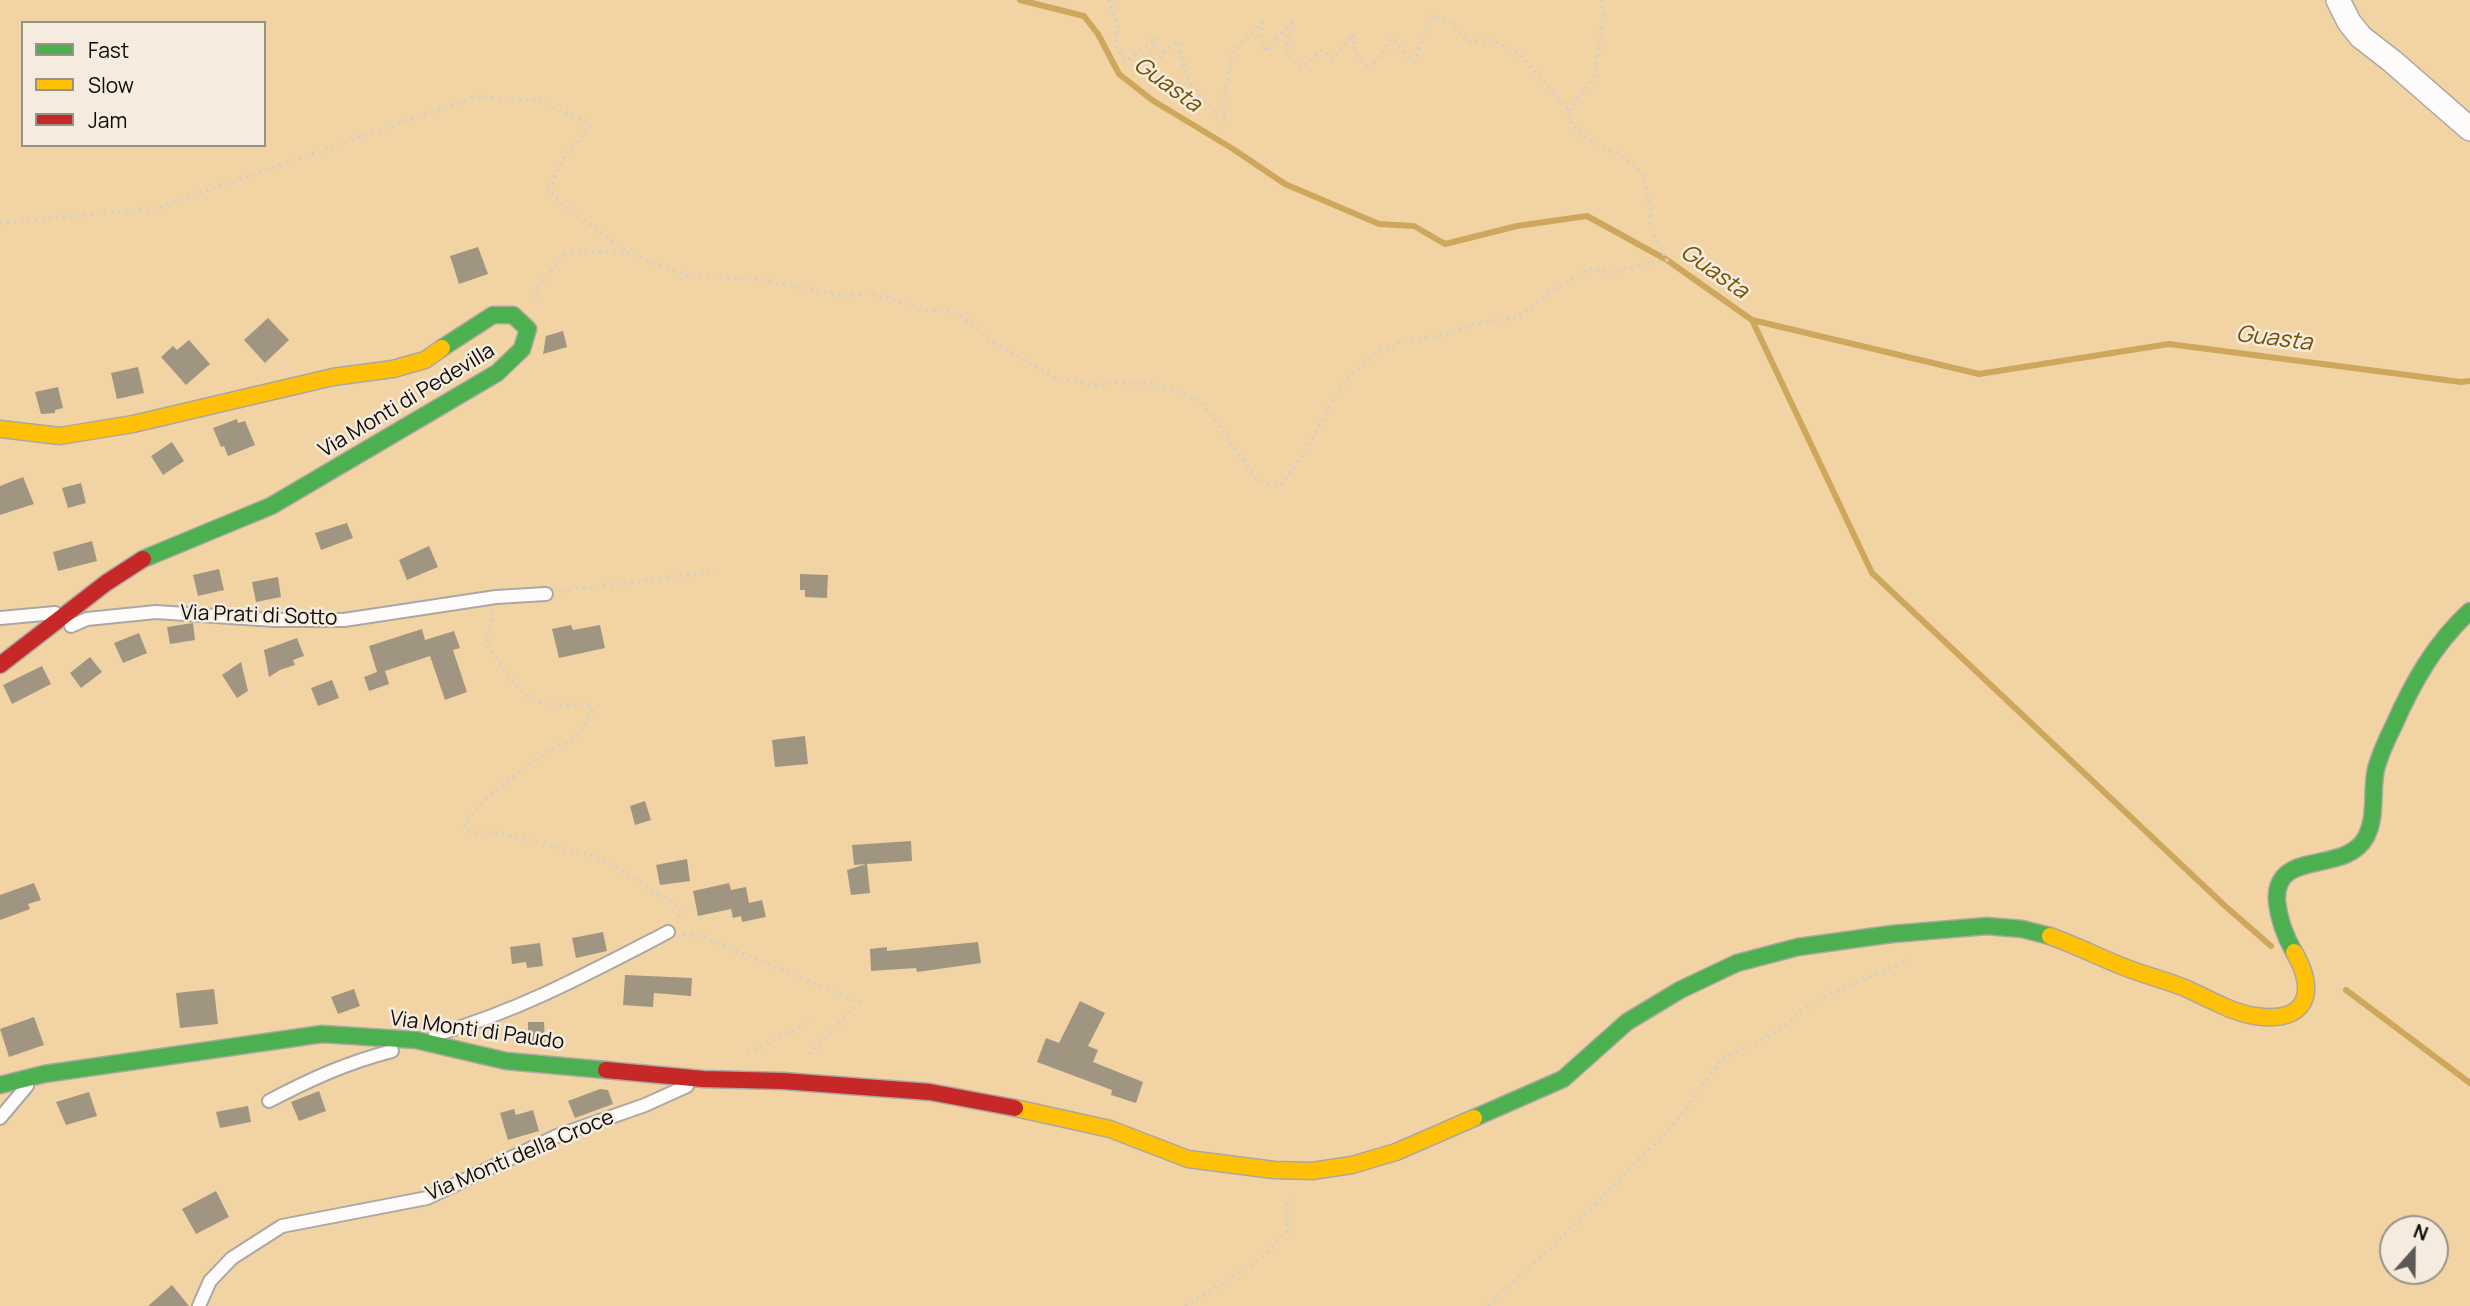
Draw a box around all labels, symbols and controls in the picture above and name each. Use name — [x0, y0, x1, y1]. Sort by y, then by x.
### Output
legend — [21, 21, 266, 147]
text: Fast — [88, 36, 129, 64]
water label: Guasta — [1128, 51, 1206, 119]
text: Slow — [88, 71, 134, 99]
text: Jam — [88, 106, 127, 134]
water label: Guasta — [1675, 239, 1753, 305]
water label: Guasta — [2234, 321, 2314, 357]
street label: Via Monti di Pedevilla — [314, 338, 500, 464]
street label: Via Prati di Sotto — [180, 601, 338, 631]
street label: Via Monti di Paudo — [388, 1006, 566, 1056]
street label: Via Monti della Croce — [422, 1105, 618, 1207]
north arrow — [2379, 1215, 2449, 1285]
text: N — [2410, 1218, 2432, 1247]

